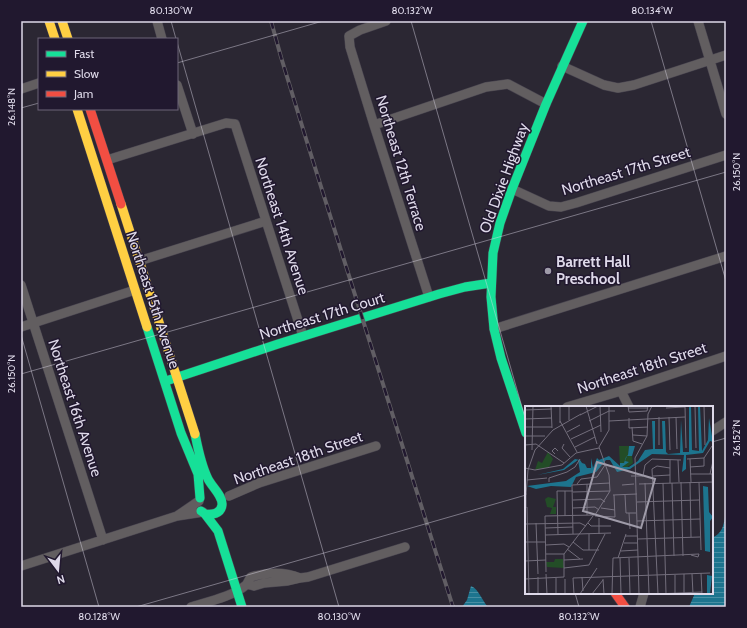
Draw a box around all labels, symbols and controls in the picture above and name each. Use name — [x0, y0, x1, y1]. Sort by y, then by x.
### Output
text: 80.130°W — [150, 4, 193, 17]
text: 80.132°W — [391, 4, 433, 17]
text: 80.134°W — [631, 4, 673, 17]
legend — [38, 38, 178, 110]
text: Fast — [74, 46, 94, 61]
text: Slow — [74, 66, 99, 81]
text: Jam — [73, 86, 93, 101]
text: 26.148°N — [5, 88, 18, 126]
street label: Northeast 12th Terrace — [372, 93, 430, 233]
street label: Old Dixie Highway — [476, 120, 532, 236]
street label: Northeast 17th Street — [559, 143, 693, 199]
text: 26.150°N — [730, 153, 743, 191]
street label: Northeast 14th Avenue — [251, 155, 313, 297]
street label: Northeast 15th Avenue — [122, 229, 184, 371]
place label: Barrett Hall Preschool — [556, 253, 630, 288]
marker: Barrett Hall Preschool — [543, 266, 553, 276]
street label: Northeast 17th Court — [257, 288, 387, 344]
street label: Northeast 16th Avenue — [44, 337, 106, 479]
street label: Northeast 18th Street — [575, 339, 709, 397]
text: 26.150°N — [5, 355, 18, 393]
inset map — [525, 406, 713, 594]
text: 26.152°N — [730, 420, 743, 456]
street label: Northeast 18th Street — [231, 427, 365, 489]
north arrow — [38, 550, 78, 590]
text: N — [55, 572, 66, 587]
text: 80.128°W — [78, 610, 120, 623]
text: 80.130°W — [318, 610, 361, 623]
text: 80.132°W — [558, 610, 600, 623]

